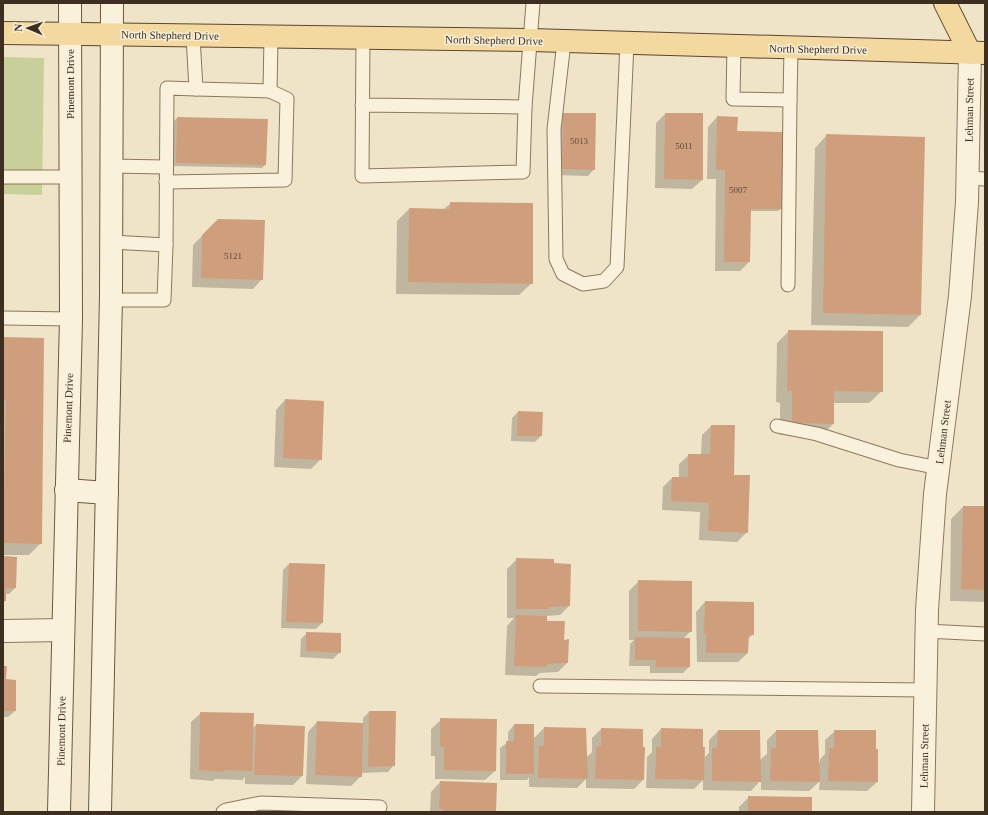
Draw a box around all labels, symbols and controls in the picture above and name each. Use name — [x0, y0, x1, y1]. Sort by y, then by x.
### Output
north arrow — [8, 8, 48, 48]
text: N — [12, 23, 24, 32]
street label: North Shepherd Drive — [121, 28, 219, 42]
street label: North Shepherd Drive — [445, 33, 543, 47]
street label: North Shepherd Drive — [769, 42, 867, 56]
street label: Pinemont Drive — [64, 49, 76, 119]
street label: Lehman Street — [962, 78, 976, 142]
house number: 5013 — [570, 136, 589, 146]
house number: 5011 — [675, 141, 693, 151]
house number: 5007 — [729, 185, 748, 195]
house number: 5121 — [224, 251, 242, 261]
street label: Pinemont Drive — [61, 373, 75, 443]
street label: Lehman Street — [933, 399, 953, 465]
street label: Pinemont Drive — [54, 696, 68, 766]
street label: Lehman Street — [917, 724, 931, 788]

